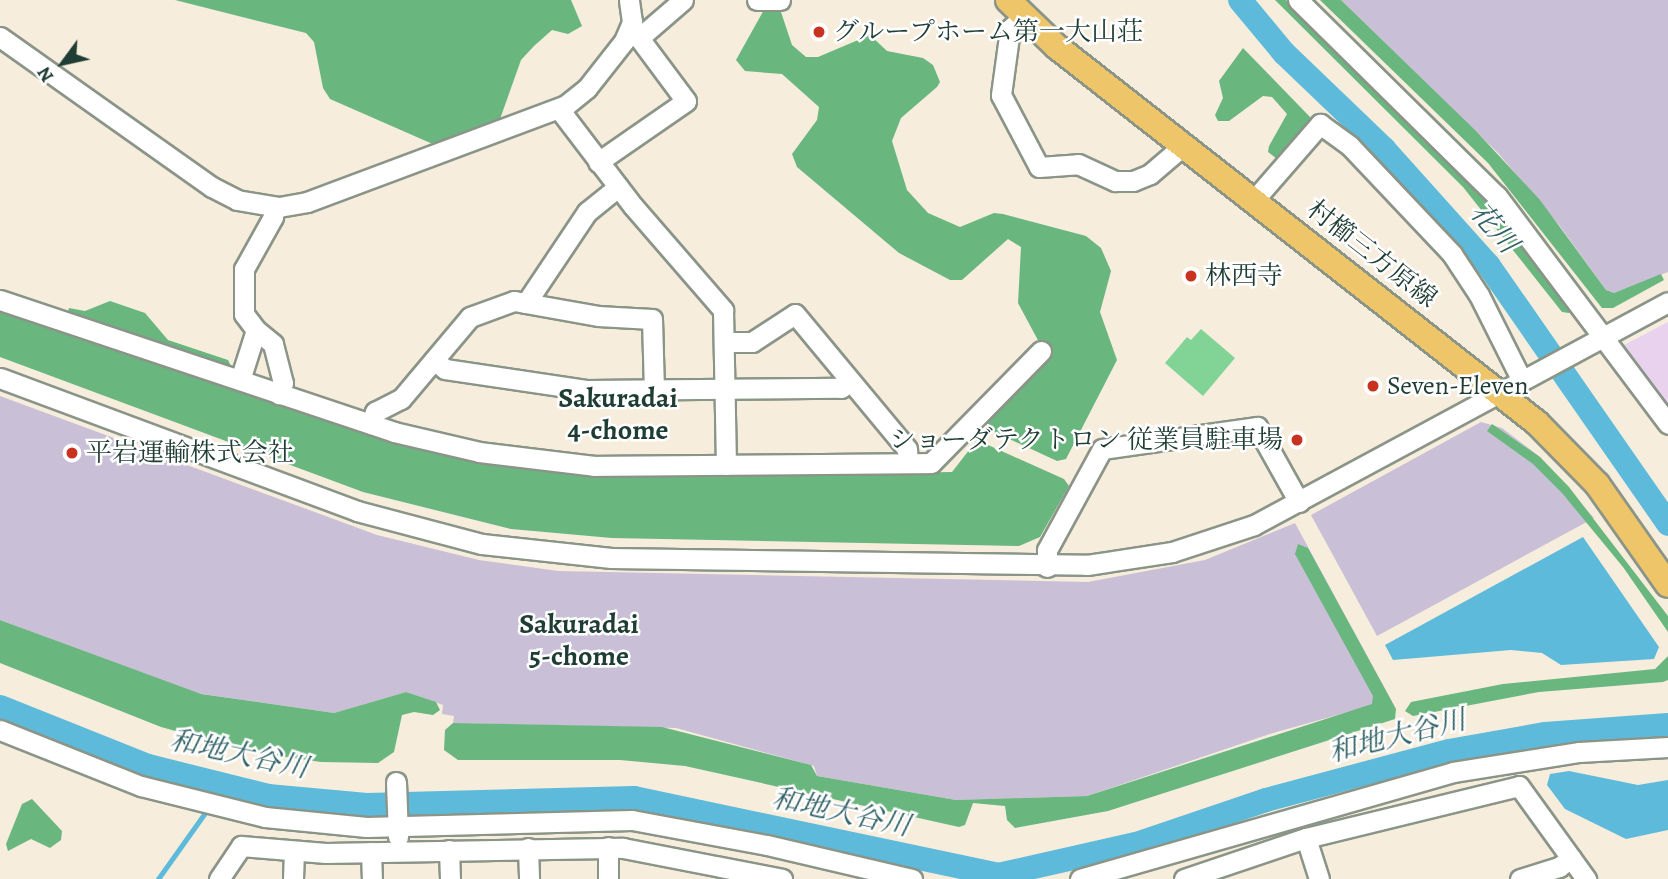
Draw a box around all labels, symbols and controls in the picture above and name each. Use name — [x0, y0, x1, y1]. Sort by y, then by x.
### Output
place label: グループホーム第一大山荘 — [833, 16, 1145, 48]
marker: グループホーム第一大山荘 — [811, 24, 827, 40]
north arrow — [28, 28, 98, 98]
text: N — [31, 62, 60, 87]
street label: 村櫛三方原線 — [1301, 194, 1443, 314]
water label: 花川 — [1463, 196, 1525, 260]
place label: 林西寺 — [1205, 260, 1283, 292]
marker: 林西寺 — [1183, 268, 1199, 284]
place label: Seven-Eleven — [1387, 370, 1528, 402]
marker: Seven-Eleven — [1365, 378, 1381, 394]
district label: Sakuradai 4-chome — [558, 381, 678, 447]
place label: ショーダテクトロン 従業員駐車場 — [888, 424, 1283, 456]
marker: ショーダテクトロン 従業員駐車場 — [1289, 432, 1305, 448]
place label: 平岩運輸株式会社 — [86, 437, 294, 469]
marker: 平岩運輸株式会社 — [64, 445, 80, 461]
district label: Sakuradai 5-chome — [519, 607, 639, 673]
water label: 和地大谷川 — [1325, 703, 1469, 769]
water label: 和地大谷川 — [167, 723, 311, 785]
water label: 和地大谷川 — [769, 781, 913, 843]

